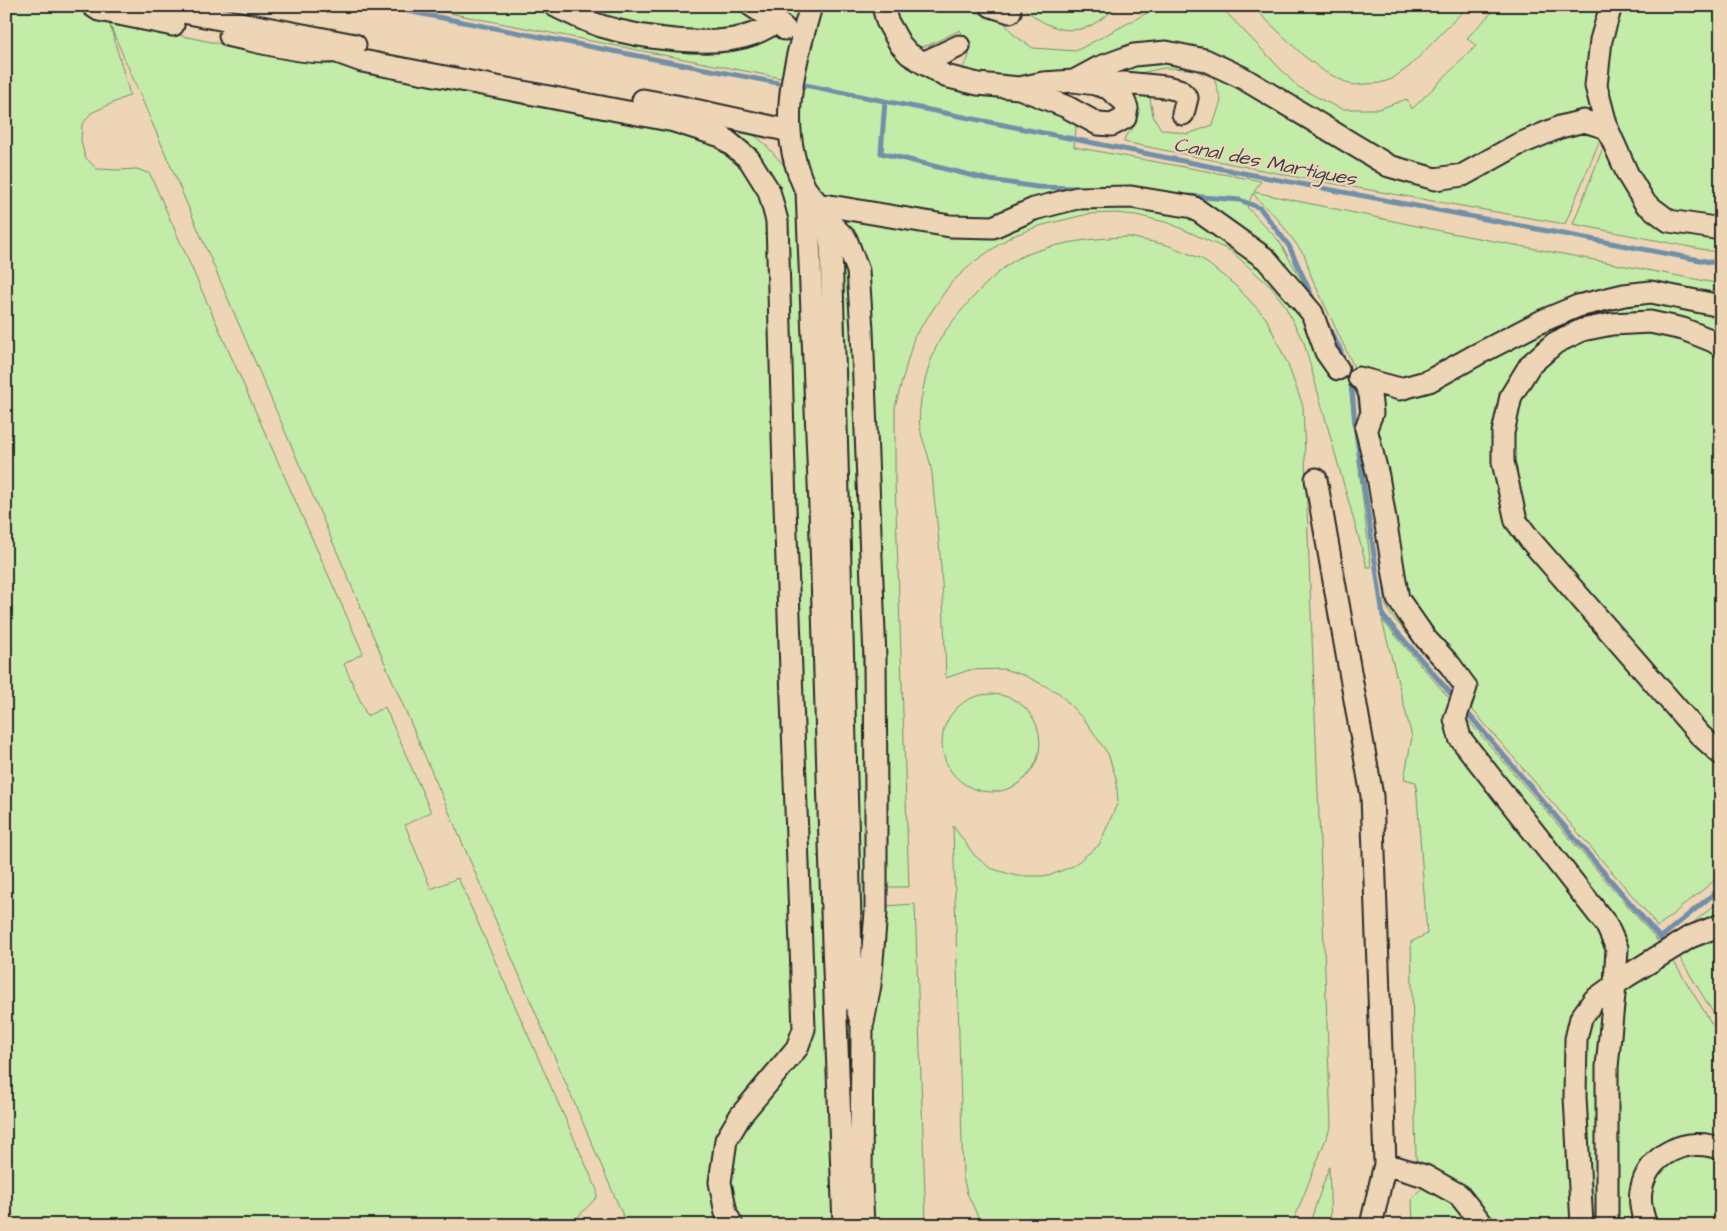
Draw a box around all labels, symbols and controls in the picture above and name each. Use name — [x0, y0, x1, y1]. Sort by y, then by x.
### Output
water label: Canal des Martigues — [1171, 131, 1359, 195]

